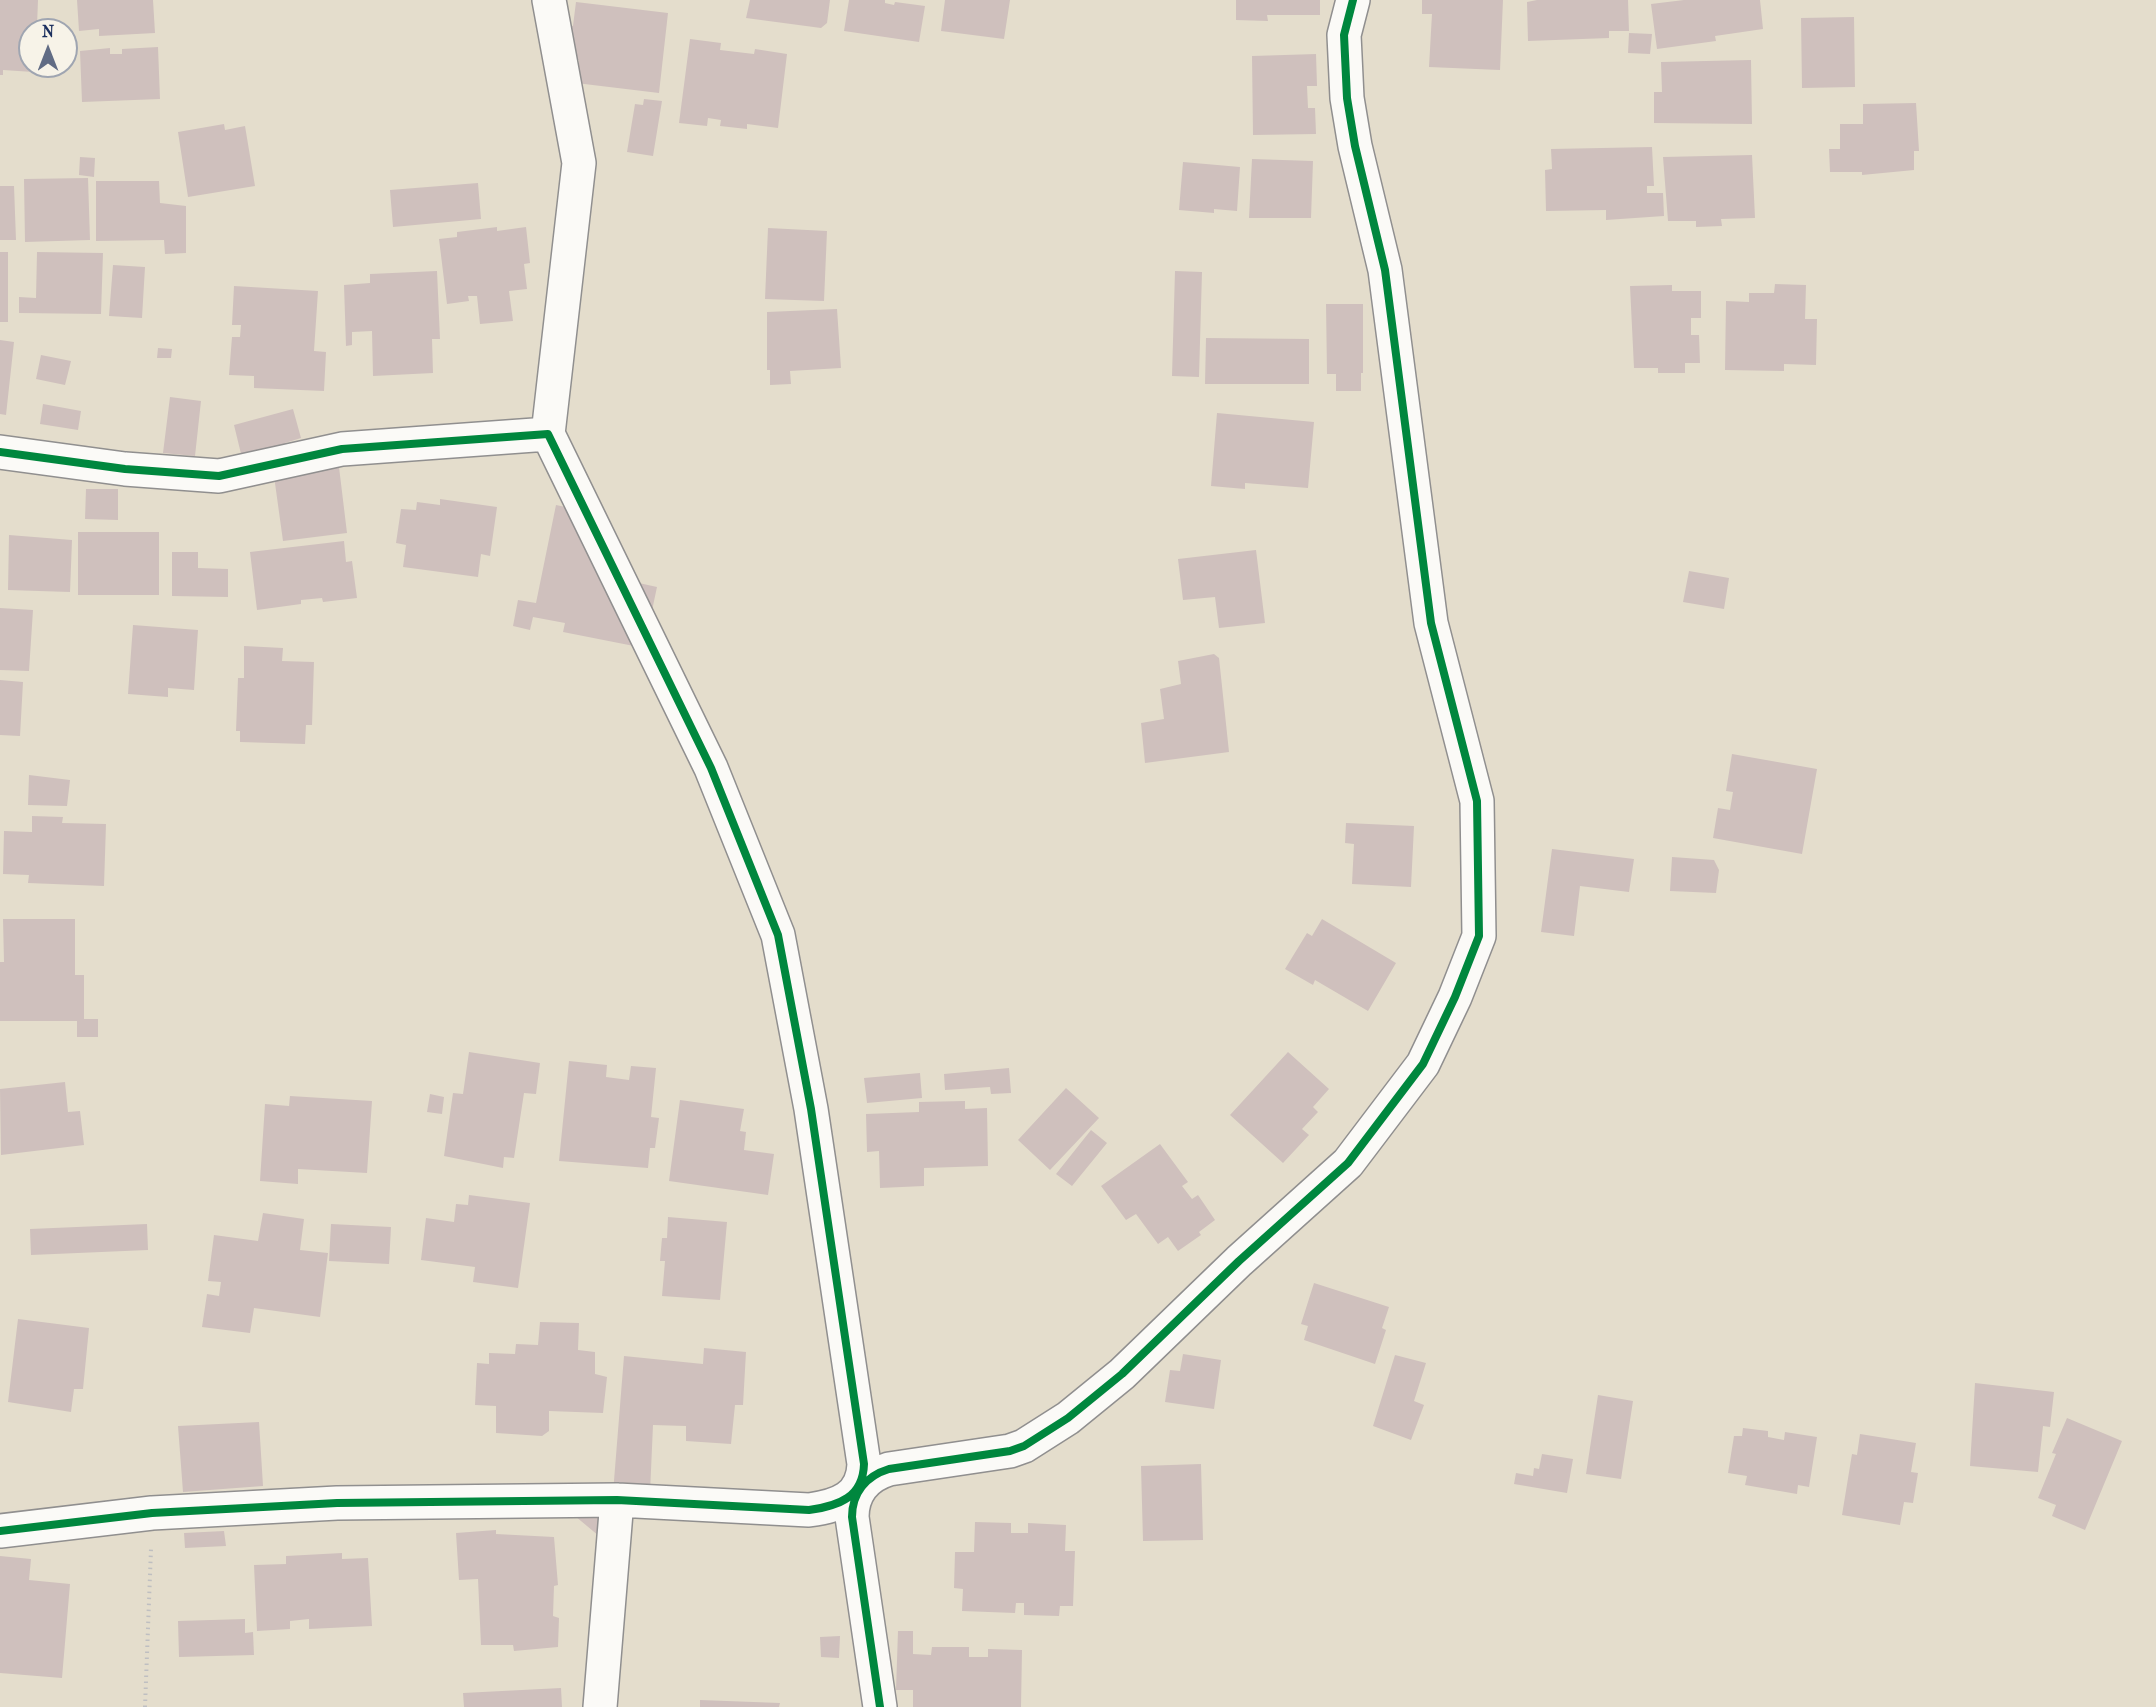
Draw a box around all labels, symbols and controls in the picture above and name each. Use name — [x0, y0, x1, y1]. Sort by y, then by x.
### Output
north arrow — [18, 18, 78, 78]
text: N — [42, 22, 54, 41]

